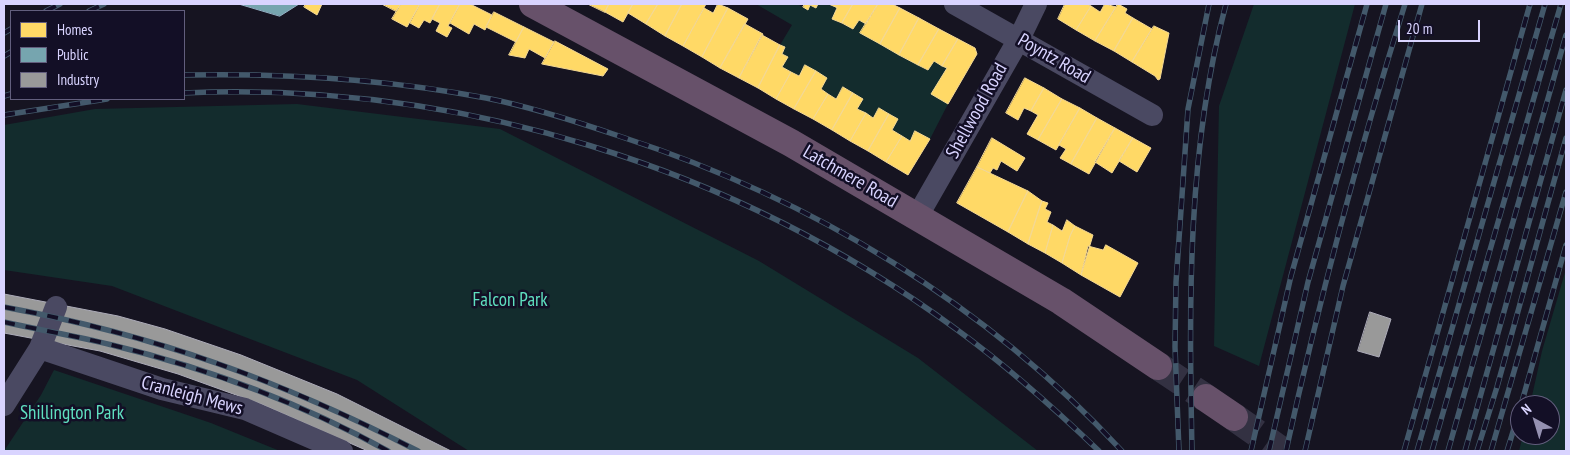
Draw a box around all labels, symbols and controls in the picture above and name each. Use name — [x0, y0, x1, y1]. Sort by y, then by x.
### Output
legend — [10, 10, 185, 100]
scale bar — [1400, 10, 1482, 42]
text: 20 m — [1406, 19, 1432, 38]
text: Homes — [57, 20, 93, 39]
street label: Poyntz Road — [1014, 29, 1094, 89]
text: Public — [57, 45, 88, 64]
street label: Shellwood Road — [942, 59, 1012, 163]
text: Industry — [57, 70, 99, 89]
street label: Latchmere Road — [799, 141, 901, 213]
park label: Falcon Park — [472, 290, 548, 312]
street label: Cranleigh Mews — [139, 372, 245, 420]
north arrow — [1510, 395, 1560, 445]
text: N — [1518, 400, 1535, 418]
park label: Shillington Park — [20, 403, 124, 425]

